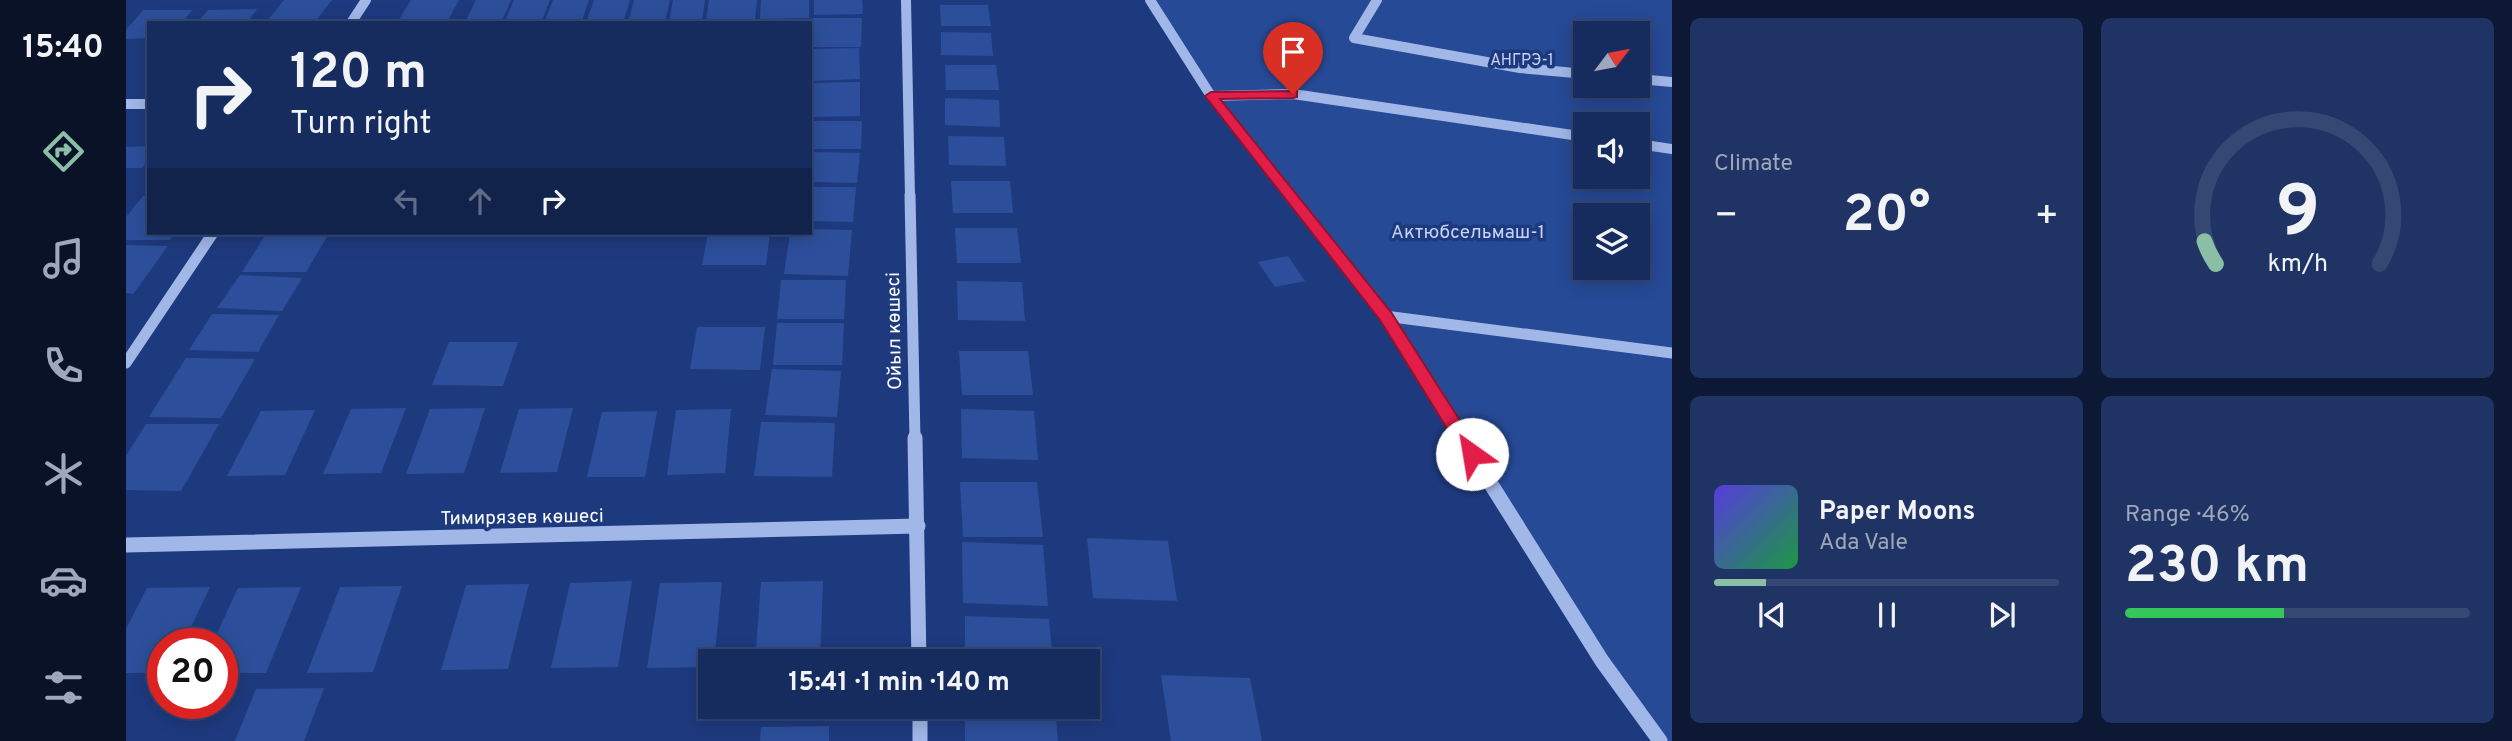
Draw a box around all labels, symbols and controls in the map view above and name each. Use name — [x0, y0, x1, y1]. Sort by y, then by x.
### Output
north arrow — [1573, 21, 1650, 98]
map controls — [1573, 21, 1650, 280]
pin — [1263, 22, 1323, 94]
text: 15:40 — [22, 29, 104, 69]
icon: arrive — [1274, 33, 1312, 71]
text: 120 m — [290, 44, 427, 106]
icon: right — [175, 49, 266, 140]
park label: АНГРЭ-1 — [1490, 51, 1554, 71]
text: Turn right — [290, 105, 432, 145]
button: sound — [1573, 112, 1650, 189]
icon: directions — [39, 127, 88, 176]
text: Climate — [1714, 150, 1793, 179]
text: 9 — [2275, 170, 2320, 262]
icon: left — [388, 182, 426, 220]
icon: ahead — [461, 182, 499, 220]
icon: right — [534, 182, 572, 220]
text: 20° — [1843, 184, 1930, 250]
text: − — [1714, 193, 1739, 242]
text: + — [2034, 193, 2059, 242]
button: layers — [1573, 203, 1650, 280]
park label: Актюбсельмаш-1 — [1391, 221, 1545, 245]
icon: music — [39, 234, 88, 283]
text: km/h — [2267, 249, 2328, 281]
street label: Ойыл көшесі — [882, 272, 908, 390]
icon: phone — [39, 341, 88, 390]
position arrow — [1435, 417, 1509, 491]
icon: climate — [39, 449, 88, 498]
text: Paper Moons — [1819, 496, 1975, 529]
text: Range · 46% — [2125, 501, 2250, 530]
street label: Тимирязев көшесі — [440, 505, 604, 531]
text: Ada Vale — [1819, 529, 1908, 558]
text: 230 km — [2125, 535, 2309, 601]
icon: car — [39, 556, 88, 605]
icon: previous — [1753, 596, 1791, 634]
icon: pause — [1868, 596, 1906, 634]
icon: next — [1983, 596, 2021, 634]
speed limit sign: 20 — [147, 628, 238, 719]
icon: filters — [39, 663, 88, 712]
text: 15:41 · 1 min · 140 m — [788, 667, 1010, 700]

